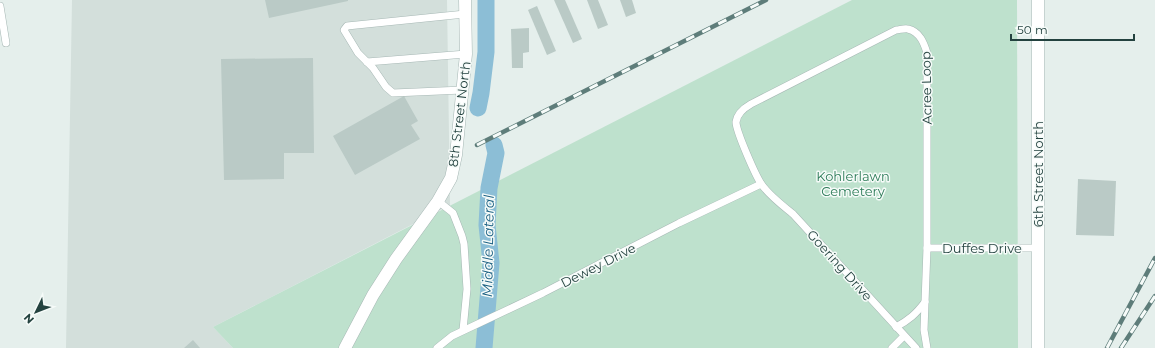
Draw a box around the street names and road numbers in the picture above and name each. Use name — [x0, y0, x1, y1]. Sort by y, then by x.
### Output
street label: Acree Loop — [917, 51, 935, 125]
street label: 8th Street North — [445, 60, 473, 168]
street label: 6th Street North — [1030, 121, 1046, 227]
street label: Goering Drive — [804, 226, 876, 304]
street label: Dewey Drive — [558, 239, 638, 291]
street label: Duffes Drive — [942, 240, 1022, 256]

